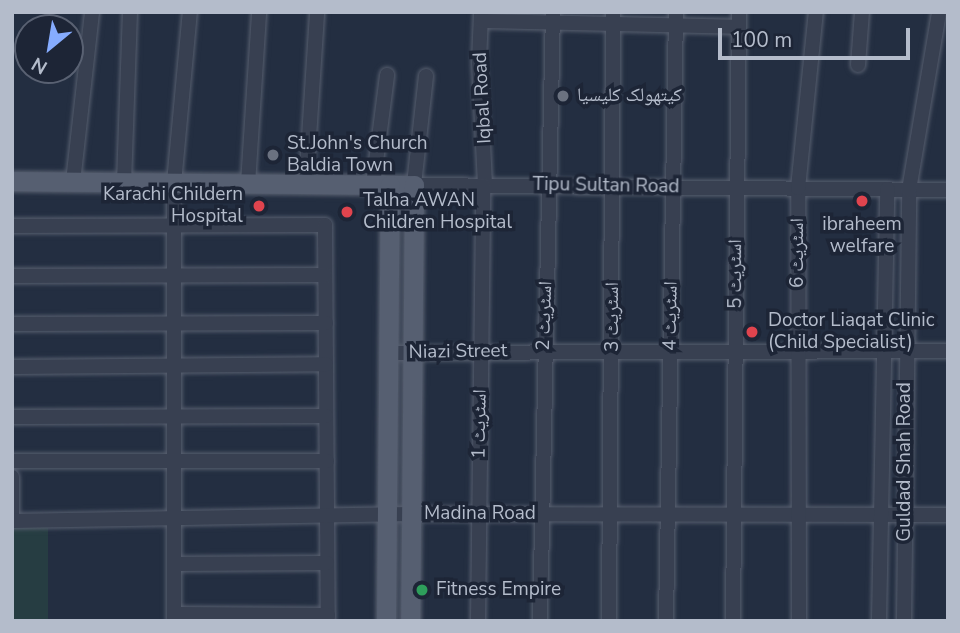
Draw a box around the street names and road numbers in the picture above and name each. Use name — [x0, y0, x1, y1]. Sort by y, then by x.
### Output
street label: Iqbal Road — [469, 52, 497, 144]
street label: Tipu Sultan Road — [532, 173, 680, 199]
street label: اسٹریٹ 6 — [787, 218, 809, 288]
street label: اسٹریٹ 5 — [725, 239, 747, 309]
street label: اسٹریٹ 2 — [532, 281, 558, 351]
street label: اسٹریٹ 4 — [659, 281, 683, 351]
street label: اسٹریٹ 3 — [602, 282, 624, 352]
street label: Niazi Street — [409, 340, 507, 364]
street label: Guldad Shah Road — [894, 382, 916, 542]
street label: اسٹریٹ 1 — [468, 389, 492, 459]
street label: Madina Road — [424, 503, 536, 525]

